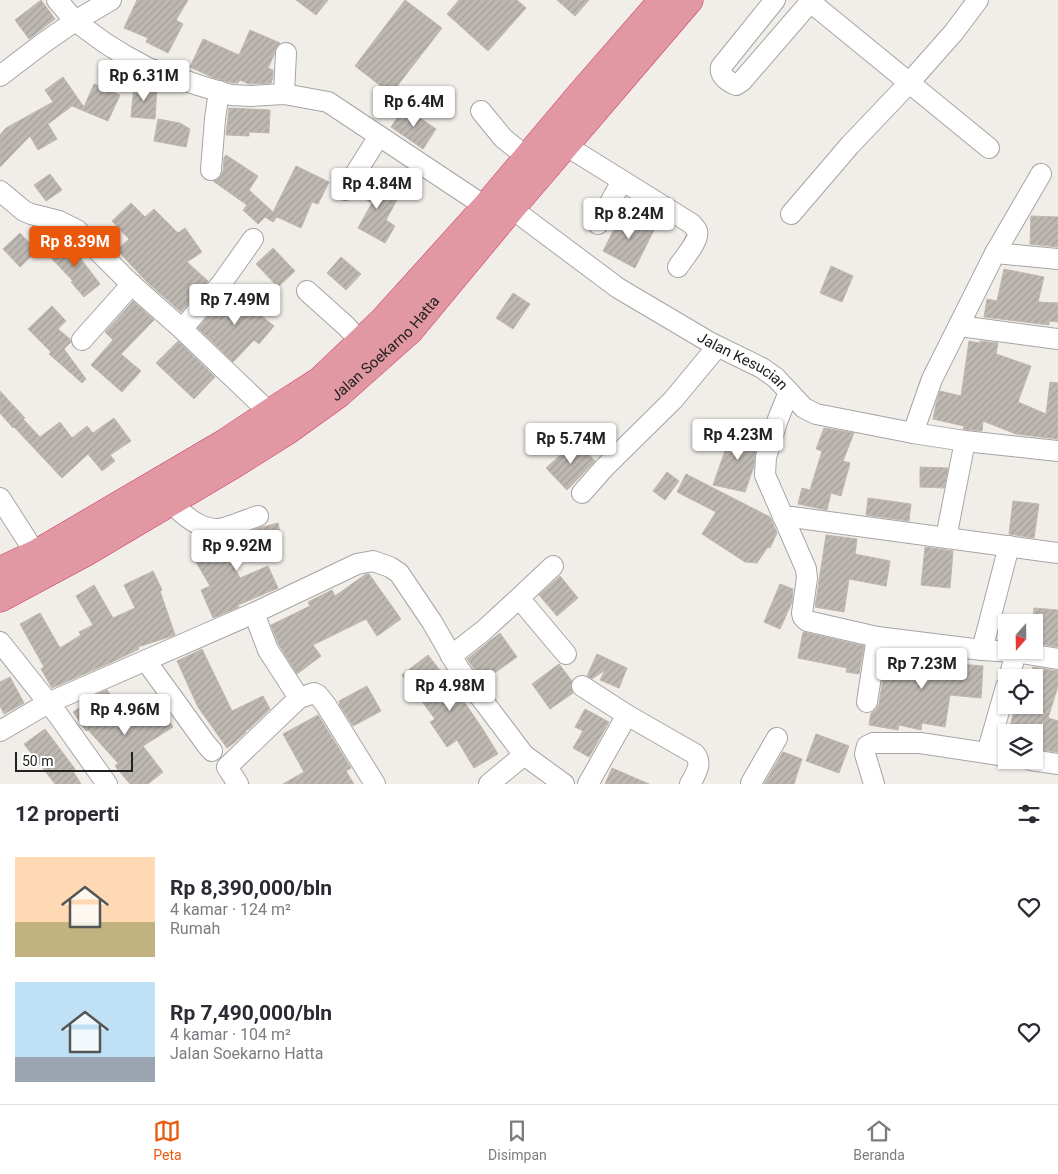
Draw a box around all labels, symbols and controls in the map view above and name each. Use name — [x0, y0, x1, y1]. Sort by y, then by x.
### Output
pin: Rp 6.31M — [92, 59, 196, 102]
text: Rp 6.31M — [109, 66, 179, 85]
pin: Rp 6.4M — [368, 86, 460, 128]
text: Rp 6.4M — [384, 92, 444, 111]
pin: Rp 4.84M — [325, 168, 429, 210]
text: Rp 4.84M — [342, 174, 412, 193]
pin: Rp 8.24M — [577, 198, 681, 240]
text: Rp 8.24M — [594, 204, 664, 223]
pin: Rp 8.39M — [23, 226, 127, 268]
text: Rp 8.39M — [40, 232, 110, 251]
pin: Rp 7.49M — [183, 284, 287, 326]
text: Rp 7.49M — [200, 290, 270, 309]
street label: Jalan Soekarno Hatta — [328, 292, 443, 405]
street label: Jalan Kesucian — [694, 328, 792, 394]
pin: Rp 4.23M — [686, 418, 790, 461]
pin: Rp 5.74M — [519, 422, 623, 465]
text: Rp 4.23M — [703, 425, 773, 444]
text: Rp 5.74M — [536, 429, 606, 448]
pin: Rp 9.92M — [185, 530, 289, 572]
text: Rp 9.92M — [202, 536, 272, 555]
north arrow — [998, 614, 1042, 659]
map controls — [998, 614, 1043, 769]
pin: Rp 7.23M — [870, 648, 974, 690]
text: Rp 7.23M — [887, 654, 957, 673]
button: locate — [998, 669, 1043, 714]
pin: Rp 4.98M — [398, 670, 502, 712]
text: Rp 4.98M — [415, 676, 485, 695]
pin: Rp 4.96M — [73, 694, 177, 736]
text: Rp 4.96M — [90, 700, 160, 719]
button: layers — [998, 724, 1043, 769]
scale bar — [15, 749, 132, 772]
text: 50 m — [22, 753, 54, 769]
icon: filters — [1015, 800, 1043, 828]
text: 12 properti — [15, 802, 119, 826]
text: Rp 8,390,000/bln — [170, 876, 332, 900]
icon: home — [55, 877, 115, 937]
icon: heart — [1015, 893, 1043, 921]
text: 4 kamar · 124 m² — [170, 900, 291, 919]
text: Rumah — [170, 919, 220, 938]
text: Rp 7,490,000/bln — [170, 1001, 332, 1025]
icon: home — [55, 1002, 115, 1062]
icon: heart — [1015, 1018, 1043, 1046]
text: 4 kamar · 104 m² — [170, 1025, 291, 1044]
text: Jalan Soekarno Hatta — [170, 1044, 324, 1063]
tab: Peta — [153, 1117, 182, 1163]
tab: Disimpan — [488, 1117, 547, 1163]
tab: Beranda — [853, 1117, 905, 1163]

